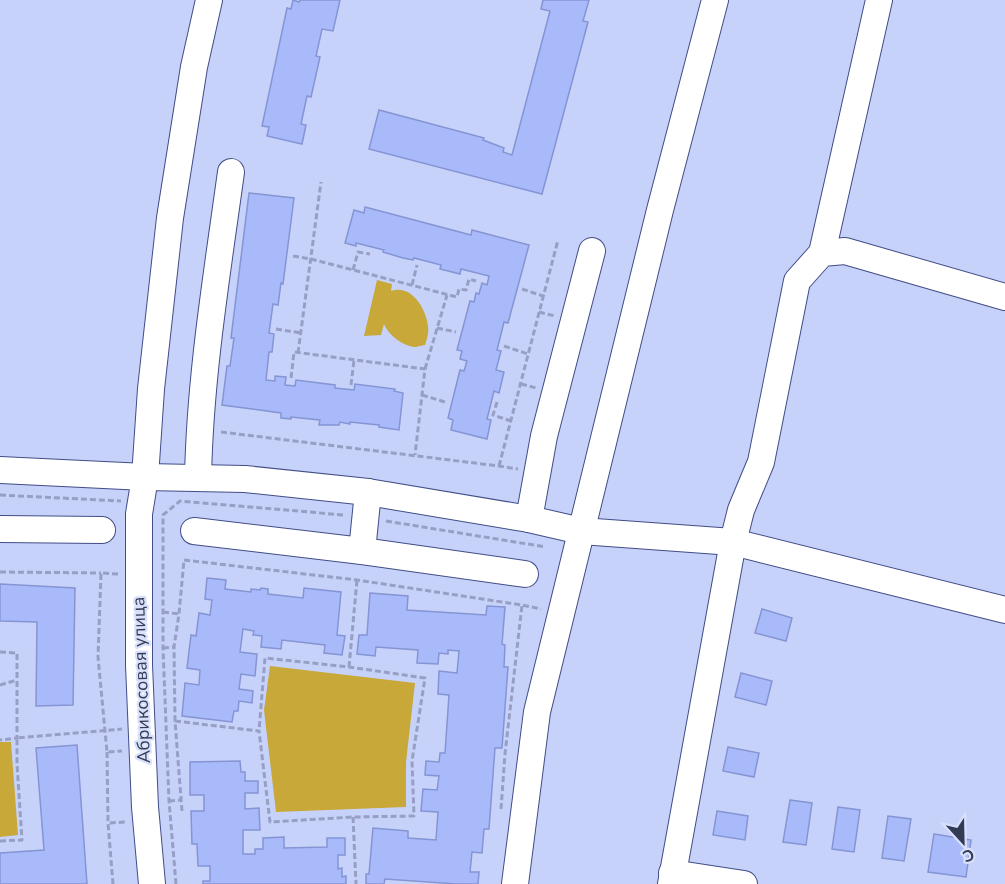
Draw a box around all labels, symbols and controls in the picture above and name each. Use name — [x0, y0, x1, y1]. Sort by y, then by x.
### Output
street label: Абрикосовая улица — [126, 596, 156, 764]
north arrow — [933, 812, 993, 872]
text: С — [959, 843, 977, 867]

